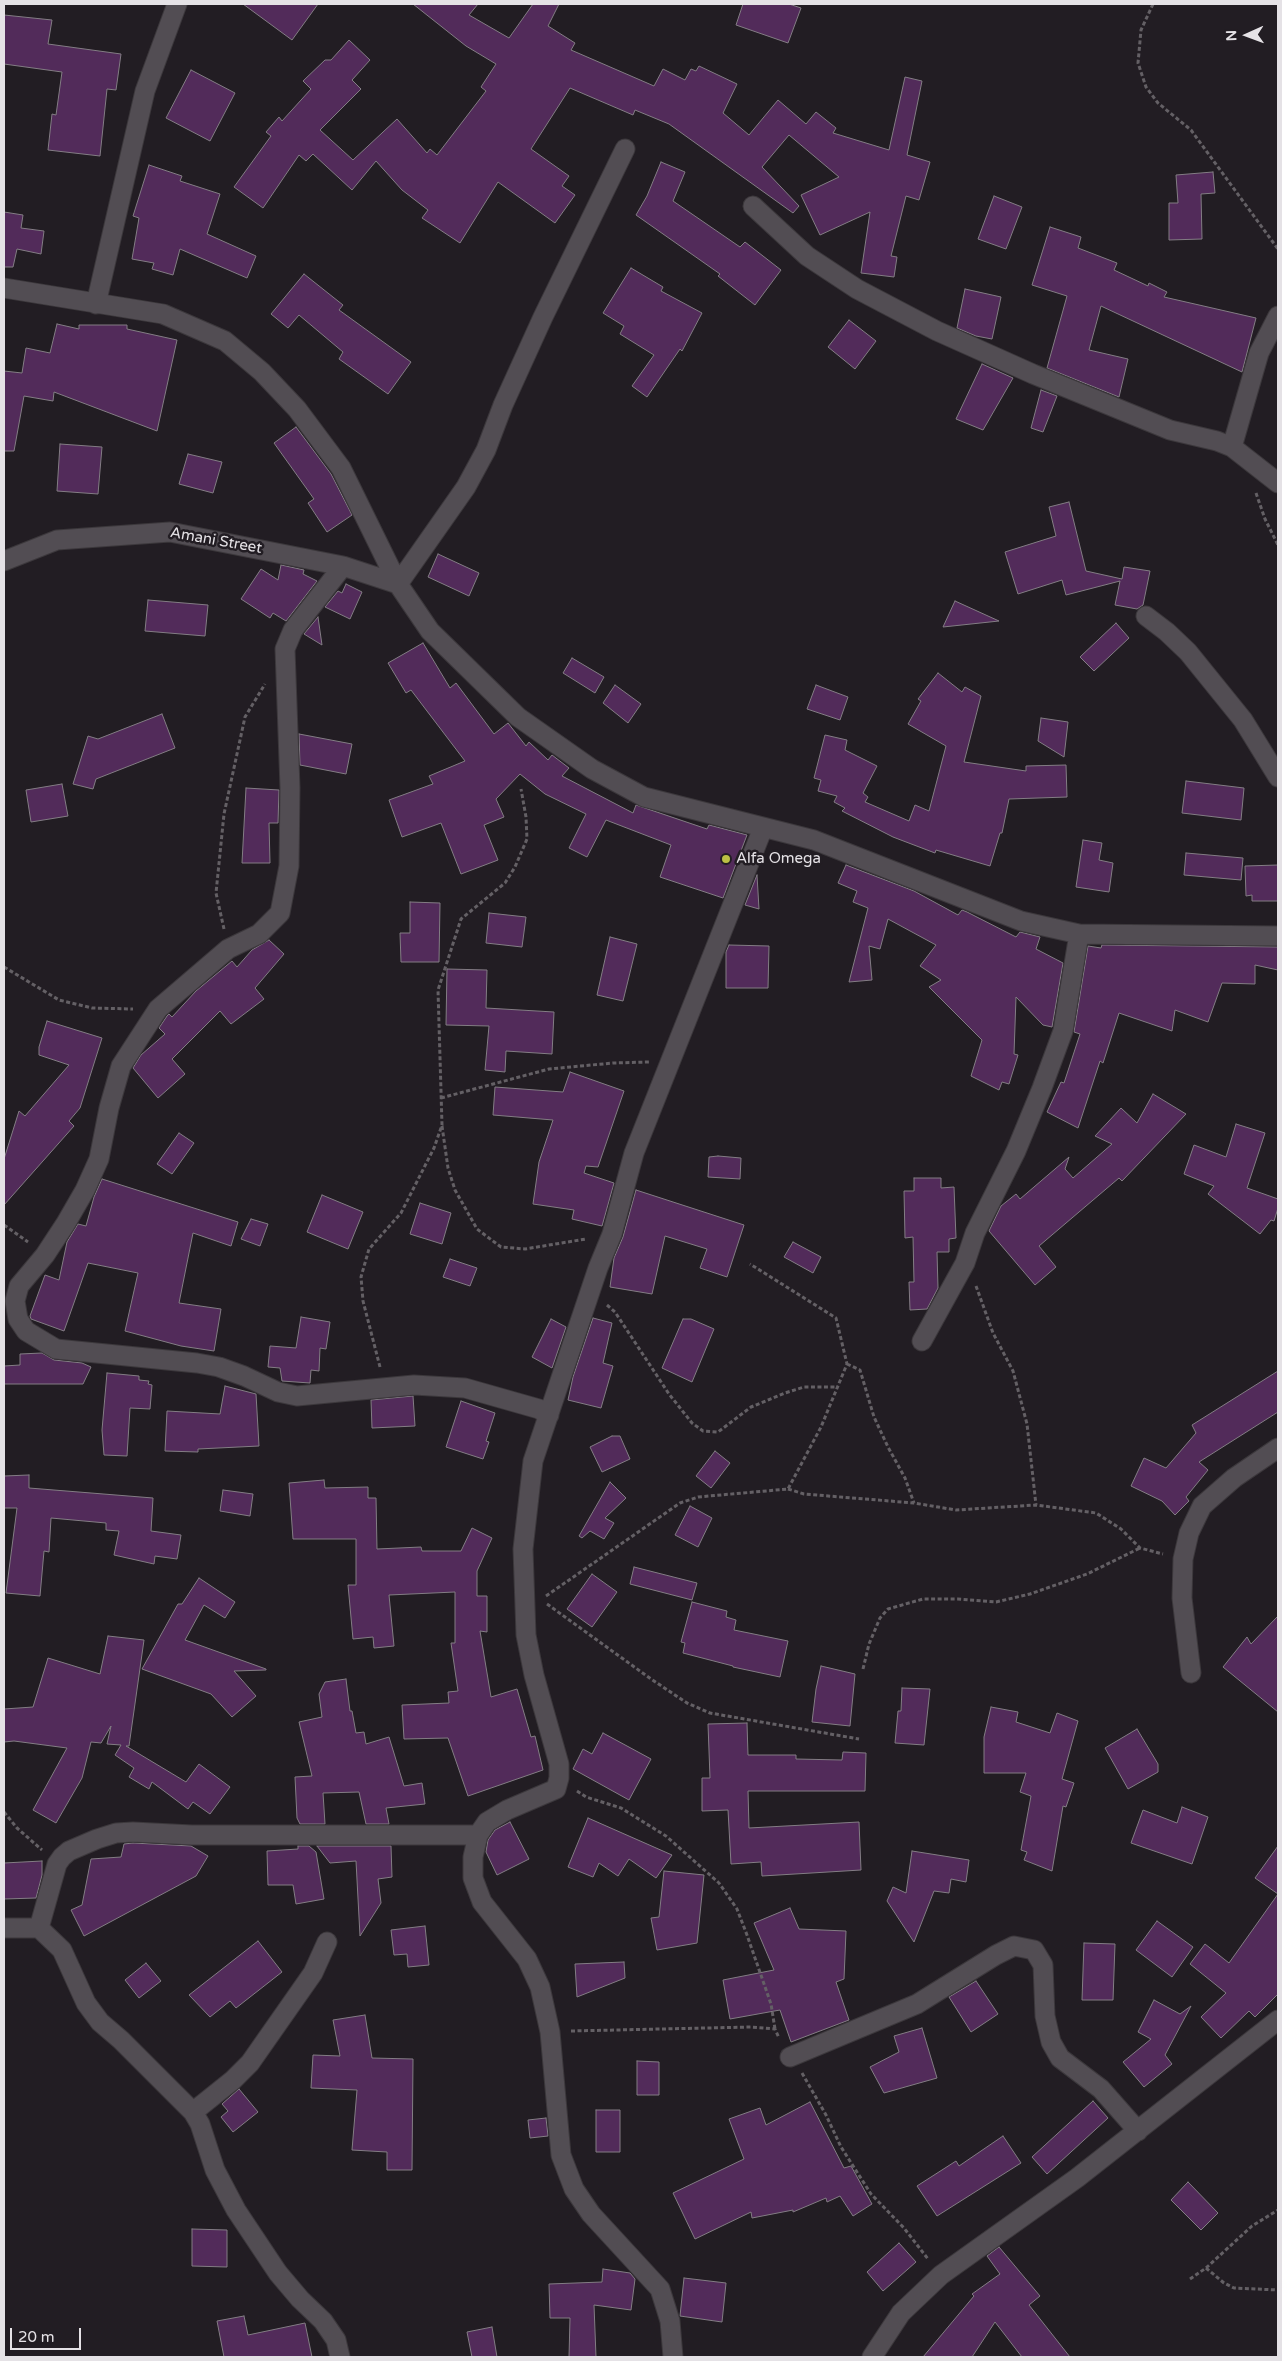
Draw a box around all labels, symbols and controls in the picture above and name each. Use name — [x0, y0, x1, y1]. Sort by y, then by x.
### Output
north arrow — [1222, 10, 1272, 60]
text: N — [1223, 30, 1240, 41]
street label: Amani Street — [169, 524, 263, 558]
place label: Alfa Omega — [736, 850, 821, 868]
marker: Alfa Omega — [720, 853, 732, 865]
scale bar — [12, 2318, 84, 2350]
text: 20 m — [18, 2328, 55, 2346]

